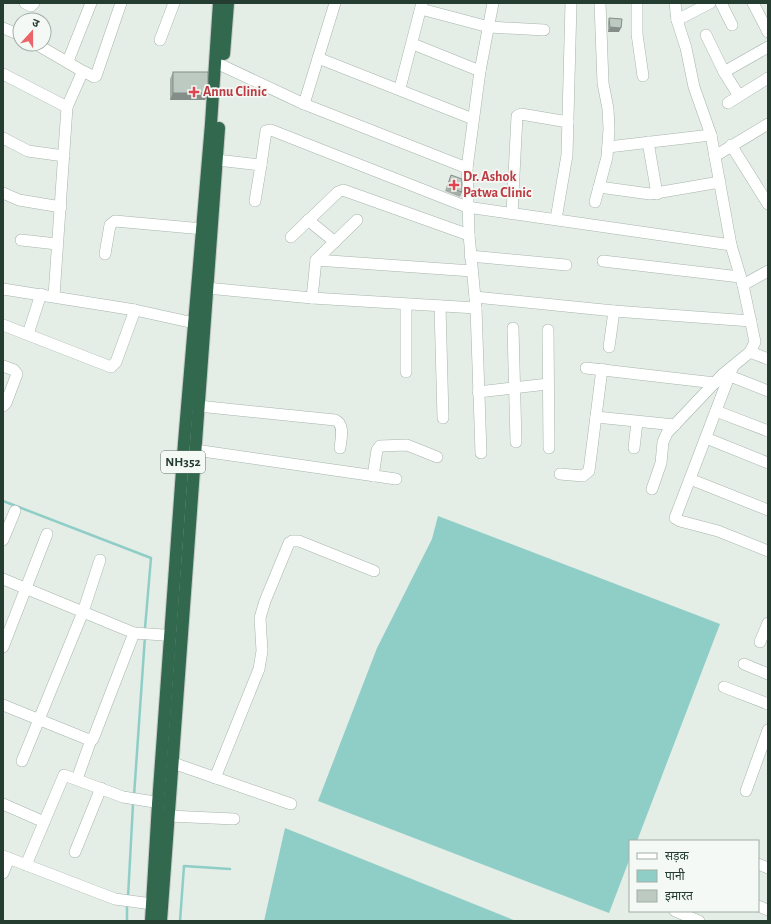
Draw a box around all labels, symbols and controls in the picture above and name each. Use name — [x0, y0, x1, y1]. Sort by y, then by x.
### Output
north arrow — [12, 12, 52, 52]
text: उ — [30, 17, 41, 30]
place label: Annu Clinic — [203, 85, 267, 99]
marker: Annu Clinic — [188, 86, 200, 98]
place label: Dr. Ashok Patwa Clinic — [463, 170, 532, 200]
marker: Dr. Ashok Patwa Clinic — [448, 179, 460, 191]
road number: NH352 — [161, 451, 205, 473]
legend — [629, 840, 759, 912]
text: सड़क — [665, 850, 690, 863]
text: पानी — [665, 868, 686, 882]
text: इमारत — [665, 890, 694, 903]

